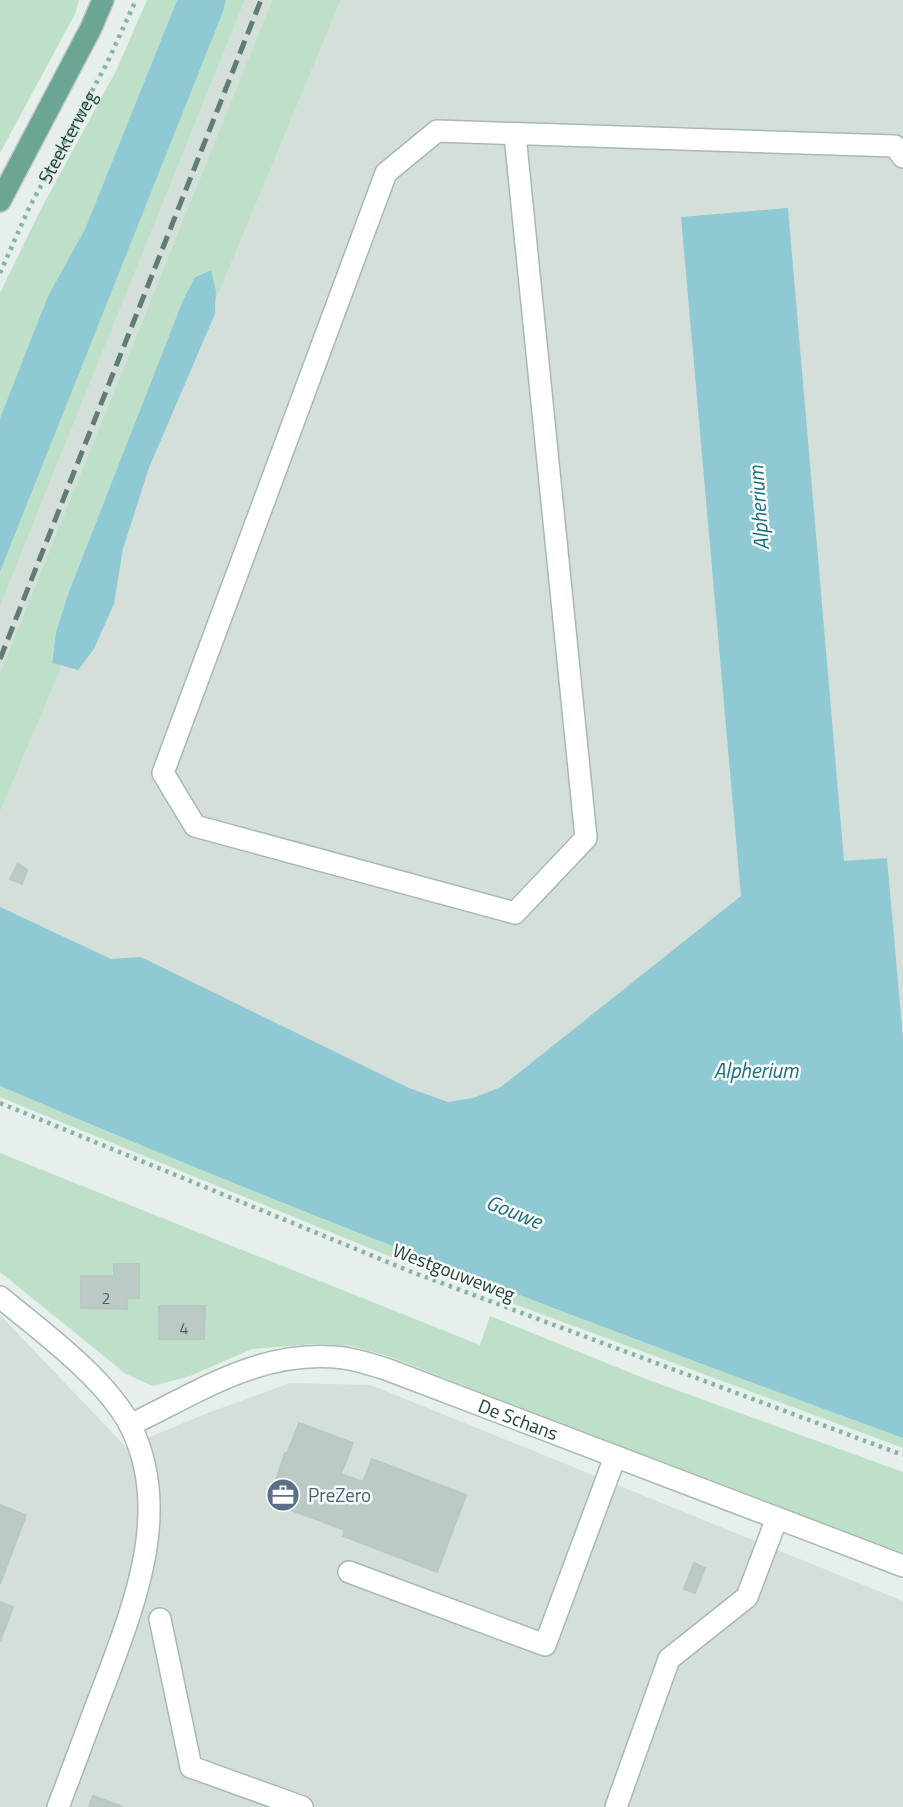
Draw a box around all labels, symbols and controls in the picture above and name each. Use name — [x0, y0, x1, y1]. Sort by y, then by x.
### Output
street label: Steekterweg — [30, 85, 104, 188]
water label: Alpherium — [739, 464, 777, 551]
water label: Alpherium — [714, 1054, 799, 1086]
water label: Gouwe — [482, 1185, 548, 1237]
street label: Westgouweweg — [389, 1235, 520, 1308]
house number: 2 — [102, 1286, 110, 1310]
house number: 4 — [180, 1316, 189, 1340]
street label: De Schans — [474, 1391, 563, 1447]
office icon: PreZero — [264, 1476, 302, 1514]
place label: PreZero — [308, 1480, 371, 1509]

